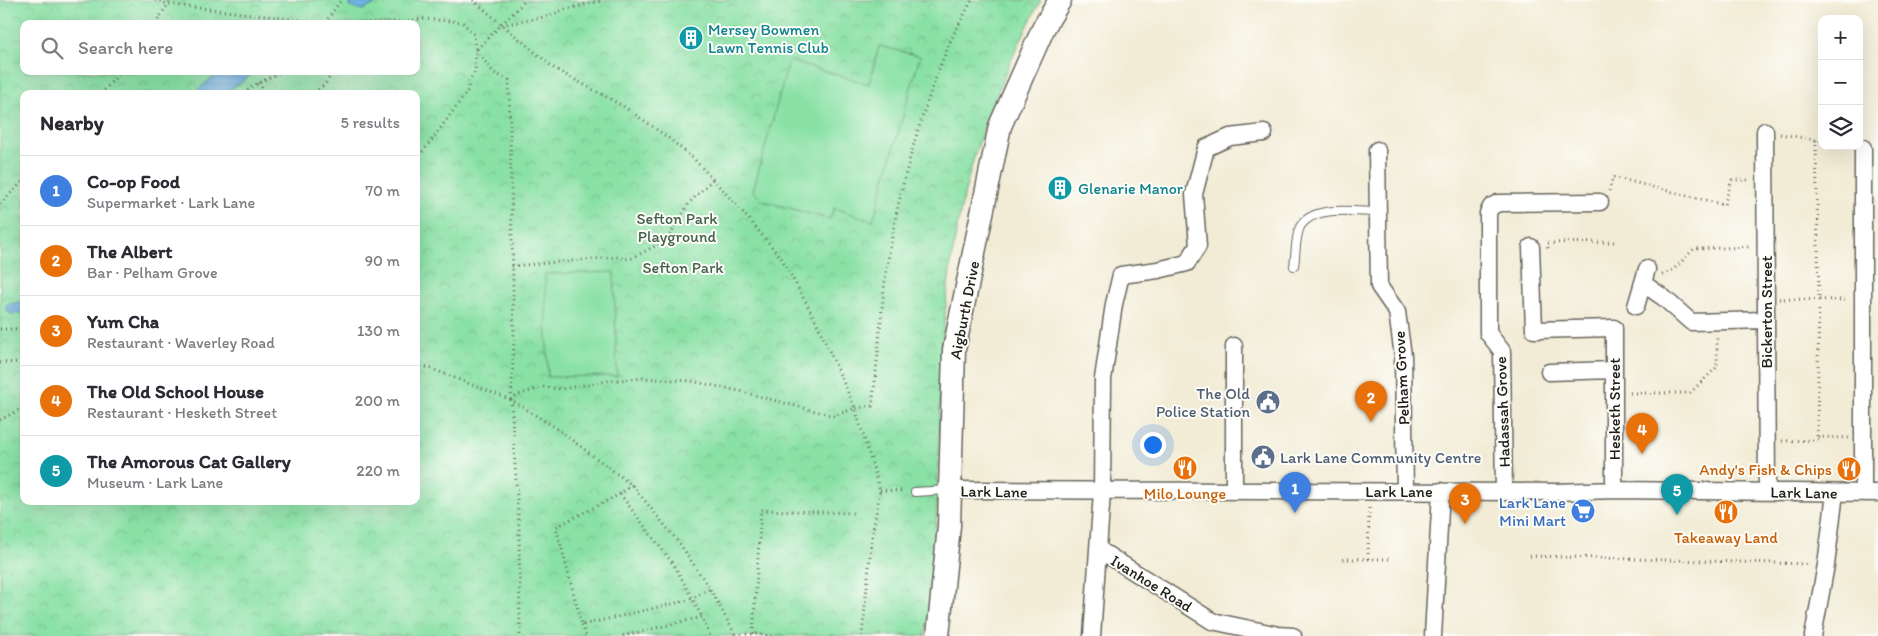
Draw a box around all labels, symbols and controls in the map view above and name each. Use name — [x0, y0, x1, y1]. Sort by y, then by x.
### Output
map controls — [1818, 15, 1863, 150]
button: + — [1818, 15, 1863, 60]
search box — [20, 20, 420, 75]
place label: Mersey Bowmen Lawn Tennis Club — [708, 20, 829, 57]
building icon: Mersey Bowmen Lawn Tennis Club — [678, 25, 704, 51]
icon: search — [38, 34, 66, 62]
text: Search here — [78, 36, 173, 59]
button: − — [1818, 60, 1863, 105]
button: layers — [1818, 105, 1863, 150]
text: Nearby — [40, 110, 104, 135]
text: 5 results — [340, 113, 400, 132]
text: Co-op Food — [87, 170, 180, 193]
building icon: Glenarie Manor — [1047, 175, 1073, 201]
place label: Glenarie Manor — [1078, 179, 1183, 198]
text: 1 — [52, 181, 60, 200]
text: 70 m — [365, 181, 400, 200]
text: Supermarket · Lark Lane — [87, 193, 255, 212]
park label: Sefton Park Playground — [637, 209, 718, 246]
text: The Albert — [87, 240, 172, 263]
text: 2 — [52, 251, 60, 270]
text: 90 m — [365, 251, 400, 270]
street label: Bickerton Street — [1757, 256, 1776, 368]
park label: Sefton Park — [643, 258, 724, 277]
street label: Aigburth Drive — [946, 259, 983, 361]
text: Bar · Pelham Grove — [87, 263, 218, 282]
text: Yum Cha — [87, 310, 159, 333]
text: 3 — [52, 321, 60, 340]
text: 130 m — [357, 321, 400, 340]
street label: Pelham Grove — [1390, 330, 1413, 426]
text: Restaurant · Waverley Road — [87, 333, 275, 352]
street label: Hadassah Grove — [1491, 356, 1514, 468]
street label: Hesketh Street — [1605, 358, 1624, 460]
text: The Old School House — [87, 380, 264, 403]
pin: 2 — [1355, 381, 1387, 422]
place label: The Old Police Station — [1156, 384, 1250, 421]
public building icon: The Old Police Station — [1255, 389, 1281, 415]
text: 4 — [51, 391, 61, 410]
text: 200 m — [355, 391, 400, 410]
text: Restaurant · Hesketh Street — [87, 403, 277, 422]
pin: 4 — [1626, 413, 1658, 454]
your location — [1140, 432, 1166, 458]
public building icon: Lark Lane Community Centre — [1250, 444, 1276, 470]
place label: Lark Lane Community Centre — [1280, 448, 1481, 467]
text: The Amorous Cat Gallery — [87, 450, 291, 473]
restaurant icon: Milo Lounge — [1172, 455, 1198, 481]
restaurant icon: Andy's Fish & Chips — [1836, 456, 1862, 482]
place label: Andy's Fish & Chips — [1699, 460, 1832, 479]
text: 5 — [52, 461, 60, 480]
text: 220 m — [356, 461, 400, 480]
pin: 1 — [1279, 472, 1311, 513]
text: Museum · Lark Lane — [87, 473, 223, 492]
pin: 5 — [1661, 474, 1693, 515]
street label: Lark Lane — [960, 481, 1028, 502]
street label: Lark Lane — [1365, 482, 1433, 501]
street label: Lark Lane — [1770, 482, 1838, 503]
pin: 3 — [1449, 483, 1481, 524]
place label: Milo Lounge — [1144, 484, 1226, 503]
place label: Lark Lane Mini Mart — [1499, 493, 1566, 530]
supermarket icon: Lark Lane Mini Mart — [1570, 498, 1596, 524]
restaurant icon: Takeaway Land — [1713, 499, 1739, 525]
place label: Takeaway Land — [1674, 528, 1778, 547]
street label: Ivanhoe Road — [1107, 551, 1196, 616]

